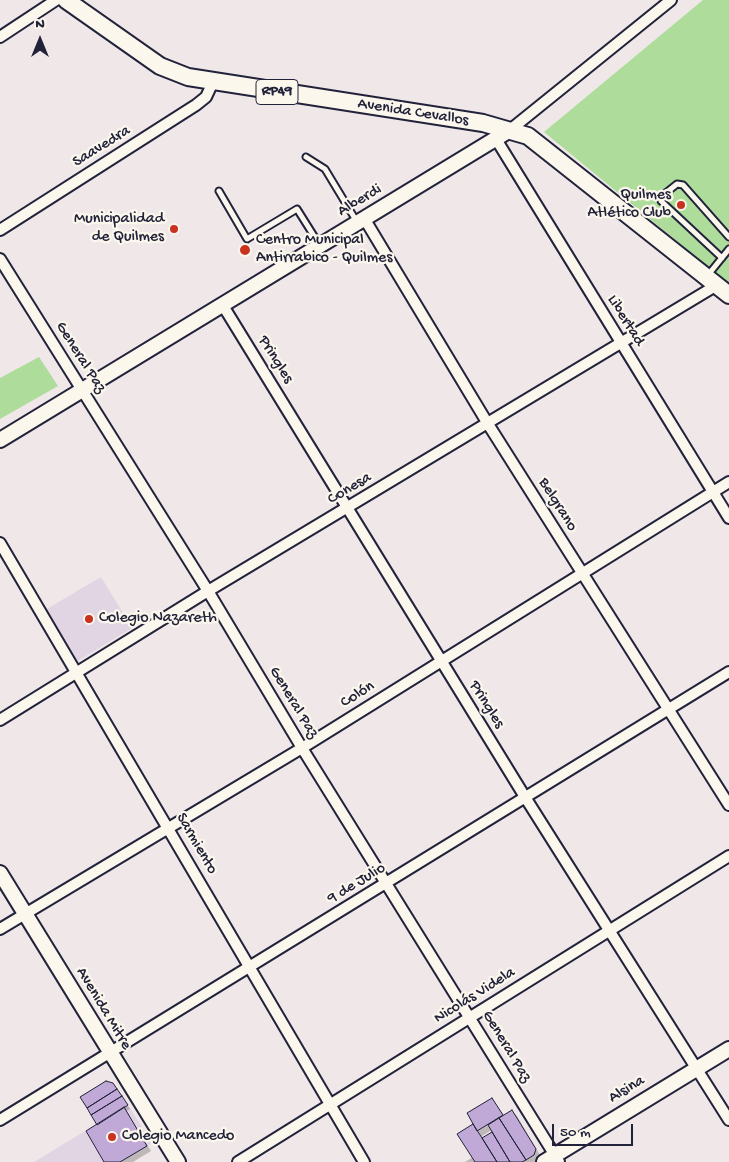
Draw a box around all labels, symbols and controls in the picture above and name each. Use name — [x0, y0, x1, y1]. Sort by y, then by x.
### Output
north arrow — [15, 15, 65, 65]
text: N — [35, 16, 45, 33]
road number: RP49 — [256, 80, 298, 104]
street label: Avenida Cevallos — [356, 95, 470, 131]
street label: Saavedra — [70, 122, 134, 172]
street label: Alberdi — [334, 180, 386, 222]
place label: Quilmes Atlético Club — [588, 186, 671, 224]
marker: Quilmes Atlético Club — [675, 199, 687, 211]
place label: Municipalidad de Quilmes — [74, 210, 164, 248]
marker: Municipalidad de Quilmes — [168, 223, 180, 235]
place label: Centro Municipal Antirrabico - Quilmes — [256, 231, 392, 269]
marker: Centro Municipal Antirrabico - Quilmes — [238, 243, 252, 257]
street label: Libertad — [602, 292, 648, 350]
street label: General Paz — [50, 319, 110, 397]
street label: Pringles — [253, 333, 297, 387]
street label: Conesa — [325, 469, 375, 509]
street label: Belgrano — [533, 475, 581, 535]
place label: Colegio Nazareth — [99, 609, 217, 629]
marker: Colegio Nazareth — [83, 613, 95, 625]
street label: General Paz — [264, 663, 322, 743]
street label: Colón — [337, 677, 379, 713]
street label: Pringles — [464, 678, 508, 732]
street label: Sarmiento — [171, 810, 221, 878]
street label: 9 de Julio — [324, 859, 390, 909]
street label: Nicolás Videla — [431, 963, 519, 1029]
street label: Avenida Mitre — [71, 964, 135, 1054]
street label: General Paz — [477, 1007, 535, 1087]
street label: Alsina — [605, 1072, 649, 1108]
scale bar — [554, 1114, 635, 1146]
text: 50 m — [560, 1124, 591, 1142]
place label: Colegio Mancedo — [122, 1127, 234, 1147]
marker: Colegio Mancedo — [106, 1131, 118, 1143]

